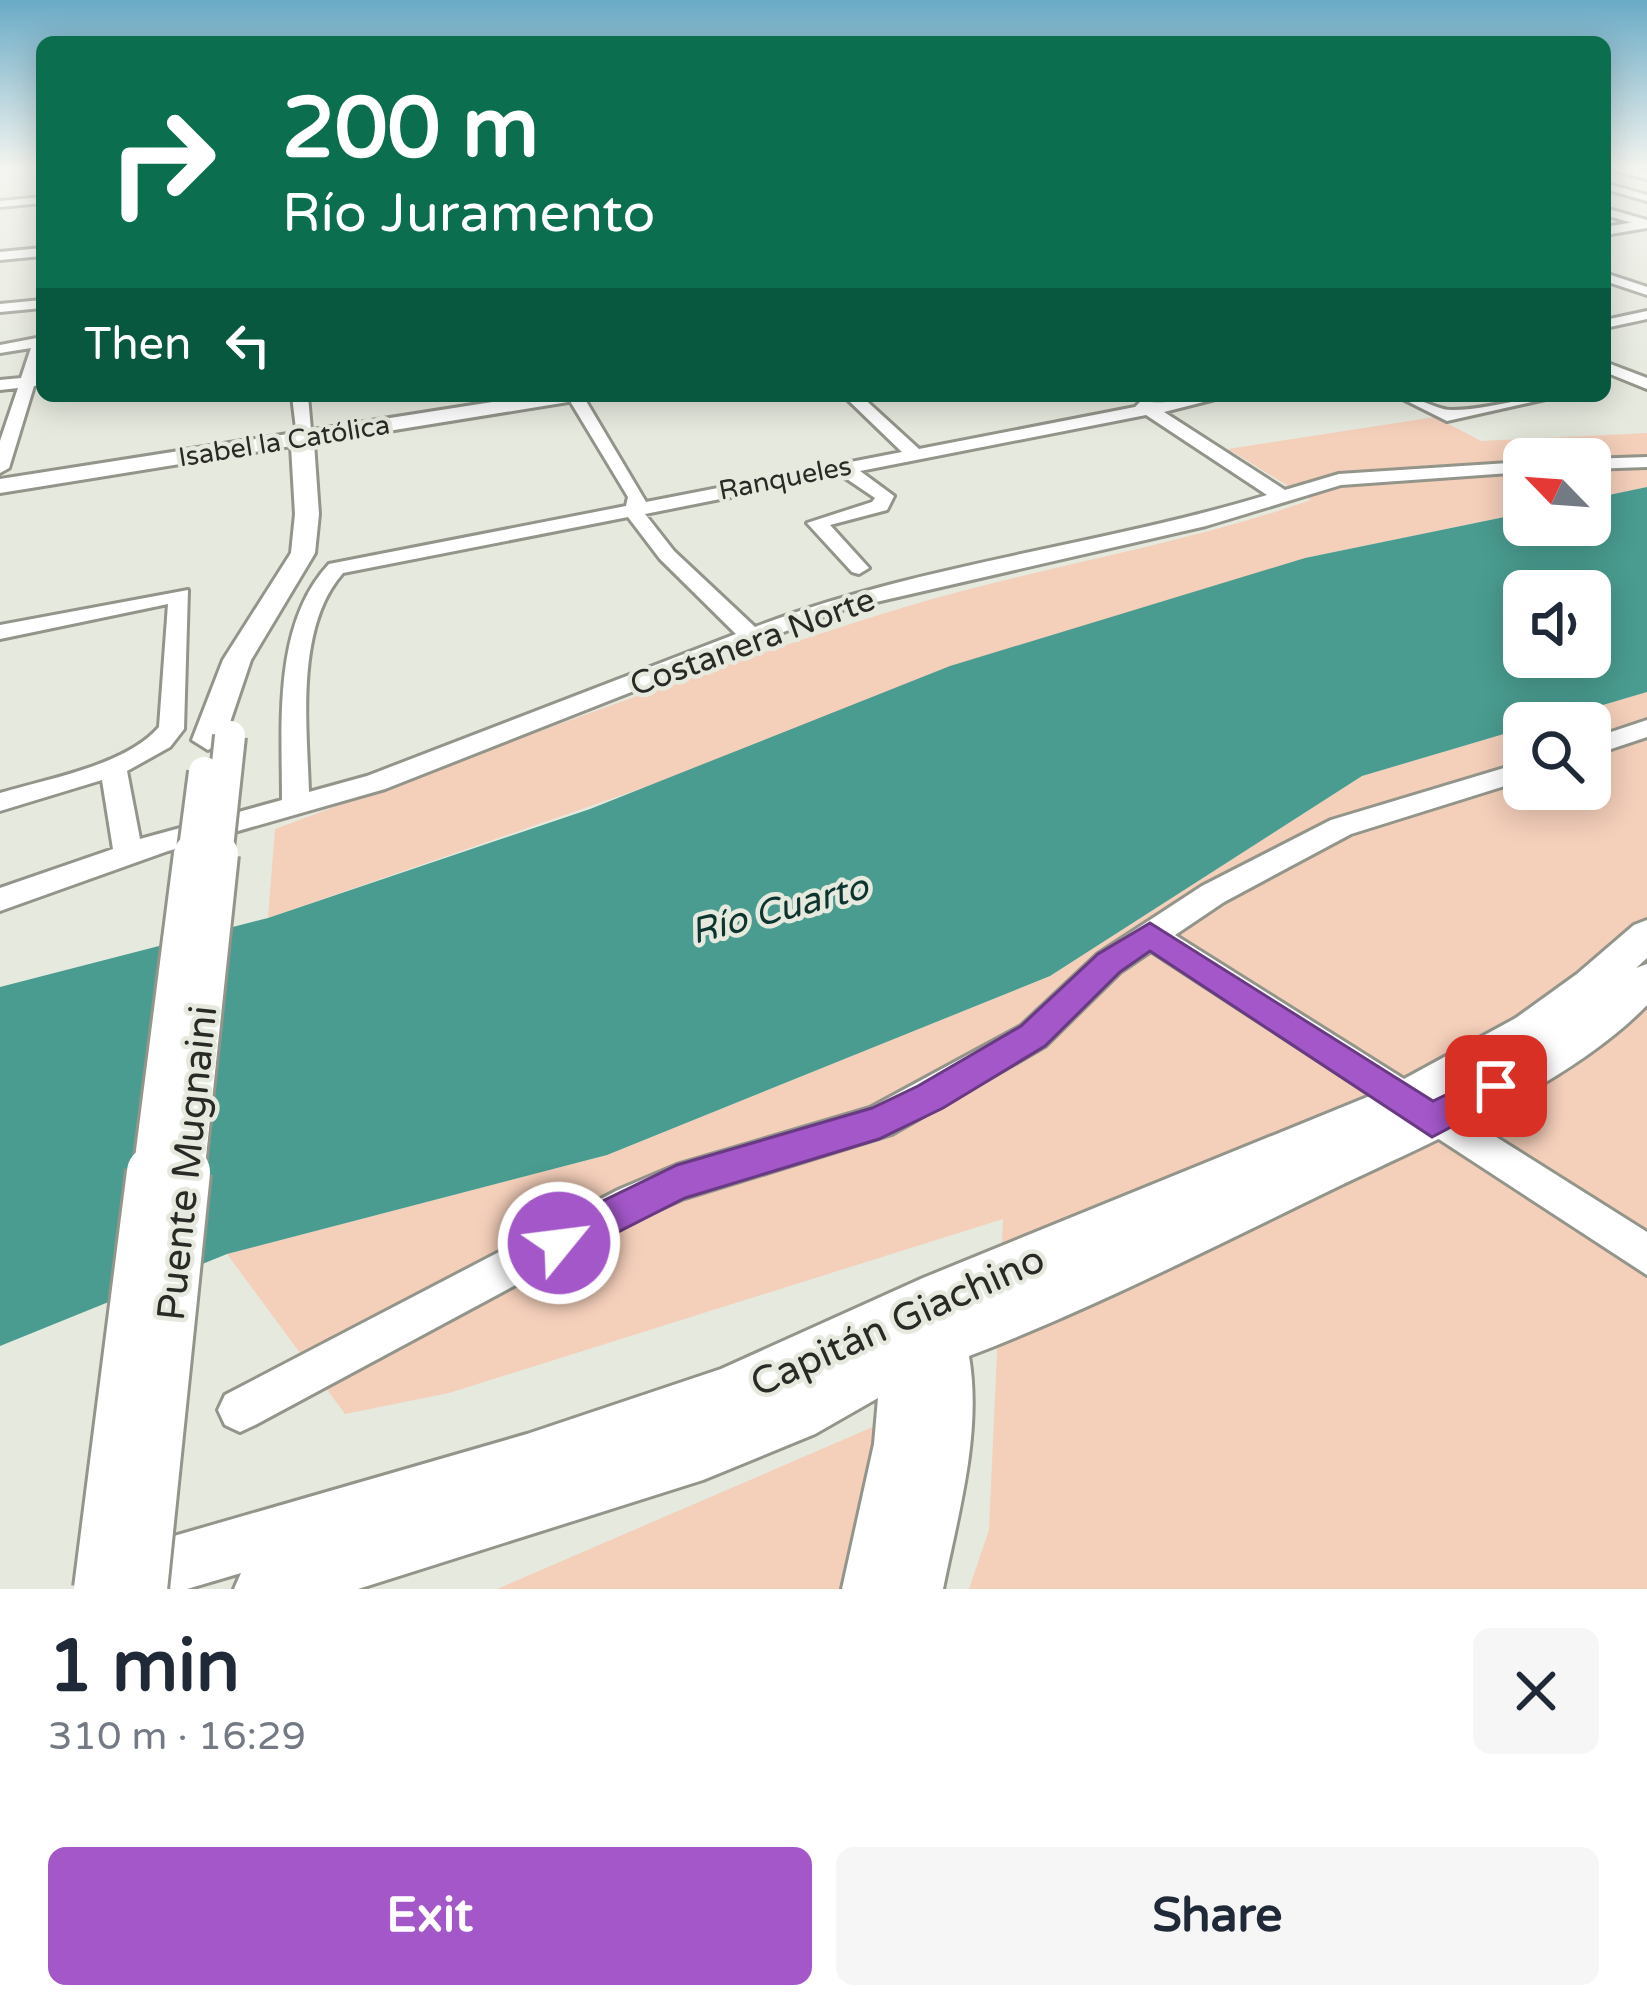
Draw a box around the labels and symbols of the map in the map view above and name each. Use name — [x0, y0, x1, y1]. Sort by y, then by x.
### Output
street label: Isabel la Católica — [176, 408, 392, 475]
north arrow — [1503, 438, 1611, 546]
street label: Ranqueles — [716, 449, 854, 508]
street label: Costanera Norte — [625, 580, 880, 705]
water label: Río Cuarto — [686, 865, 875, 954]
street label: Puente Mugnaini — [148, 1003, 227, 1323]
pin — [1445, 1035, 1547, 1137]
position arrow — [496, 1180, 622, 1306]
street label: Capitán Giachino — [743, 1235, 1052, 1407]

